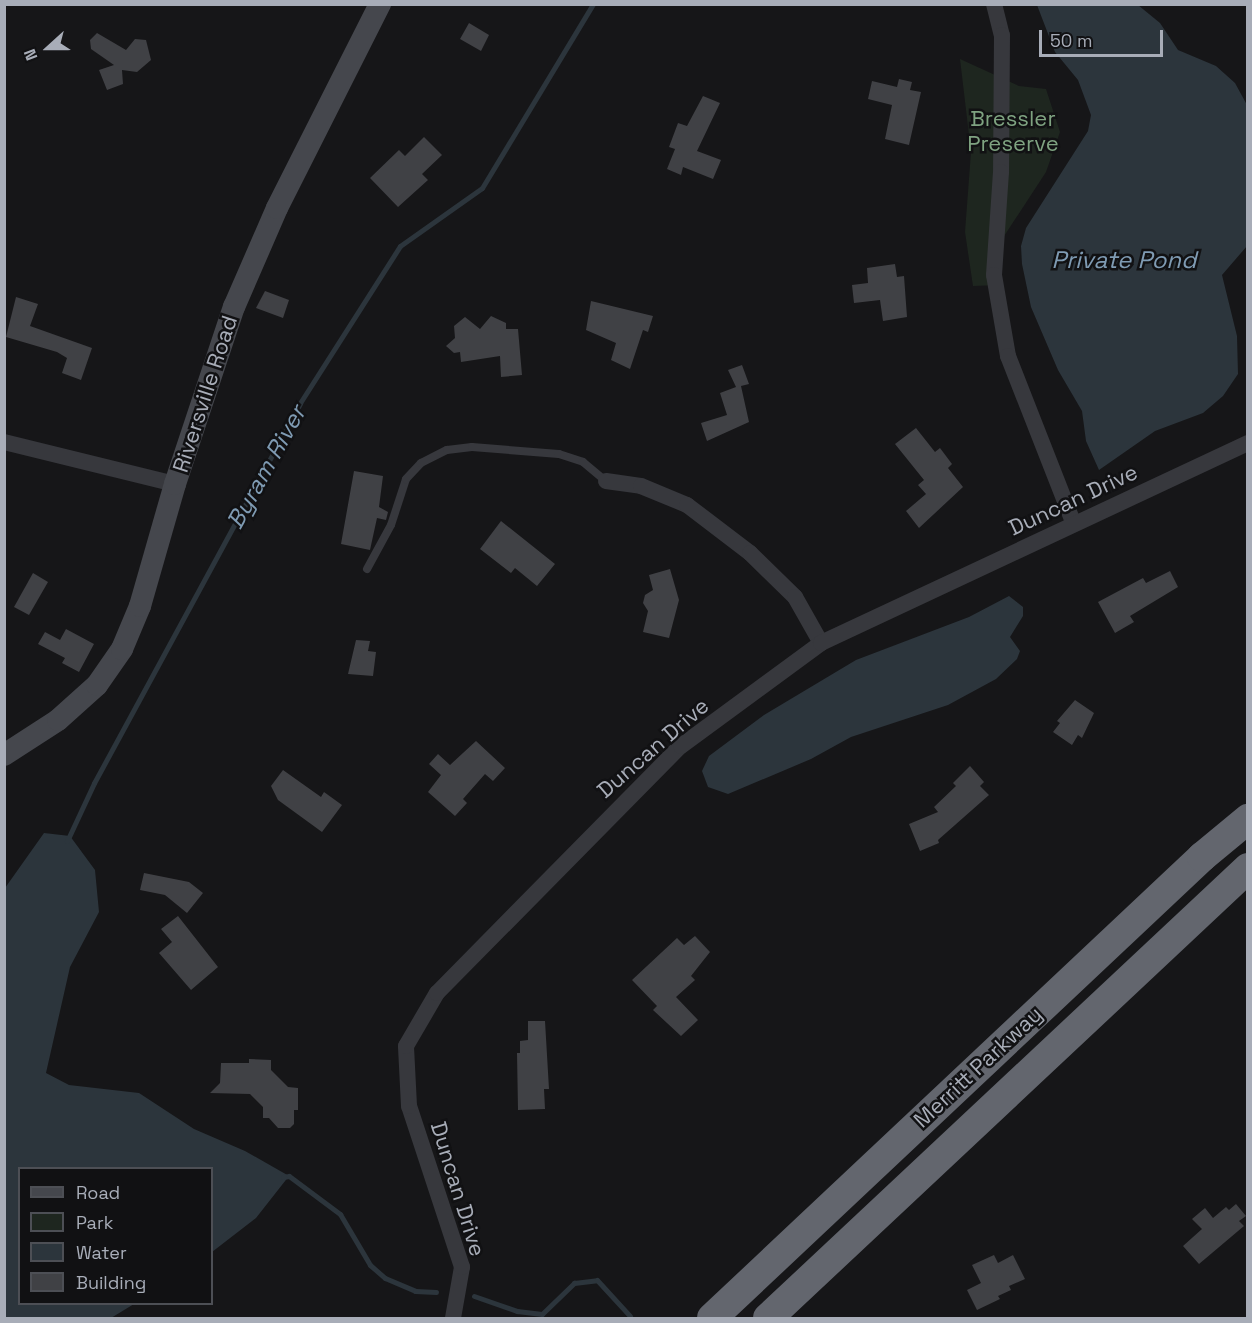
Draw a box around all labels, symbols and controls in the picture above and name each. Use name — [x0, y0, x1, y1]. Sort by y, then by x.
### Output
north arrow — [18, 18, 78, 78]
scale bar — [1042, 18, 1166, 56]
text: 50 m — [1050, 29, 1092, 52]
text: N — [19, 46, 42, 63]
park label: Bressler Preserve — [967, 105, 1059, 156]
water label: Private Pond — [1052, 246, 1196, 274]
street label: Riversville Road — [167, 312, 243, 476]
water label: Byram River — [220, 400, 312, 534]
street label: Duncan Drive — [1004, 459, 1142, 541]
street label: Duncan Drive — [592, 692, 714, 804]
street label: Merritt Parkway — [908, 1001, 1048, 1133]
street label: Duncan Drive — [425, 1119, 491, 1259]
legend — [18, 1167, 213, 1305]
text: Road — [76, 1181, 120, 1204]
text: Park — [76, 1211, 113, 1234]
text: Water — [76, 1241, 127, 1264]
text: Building — [76, 1271, 146, 1294]

